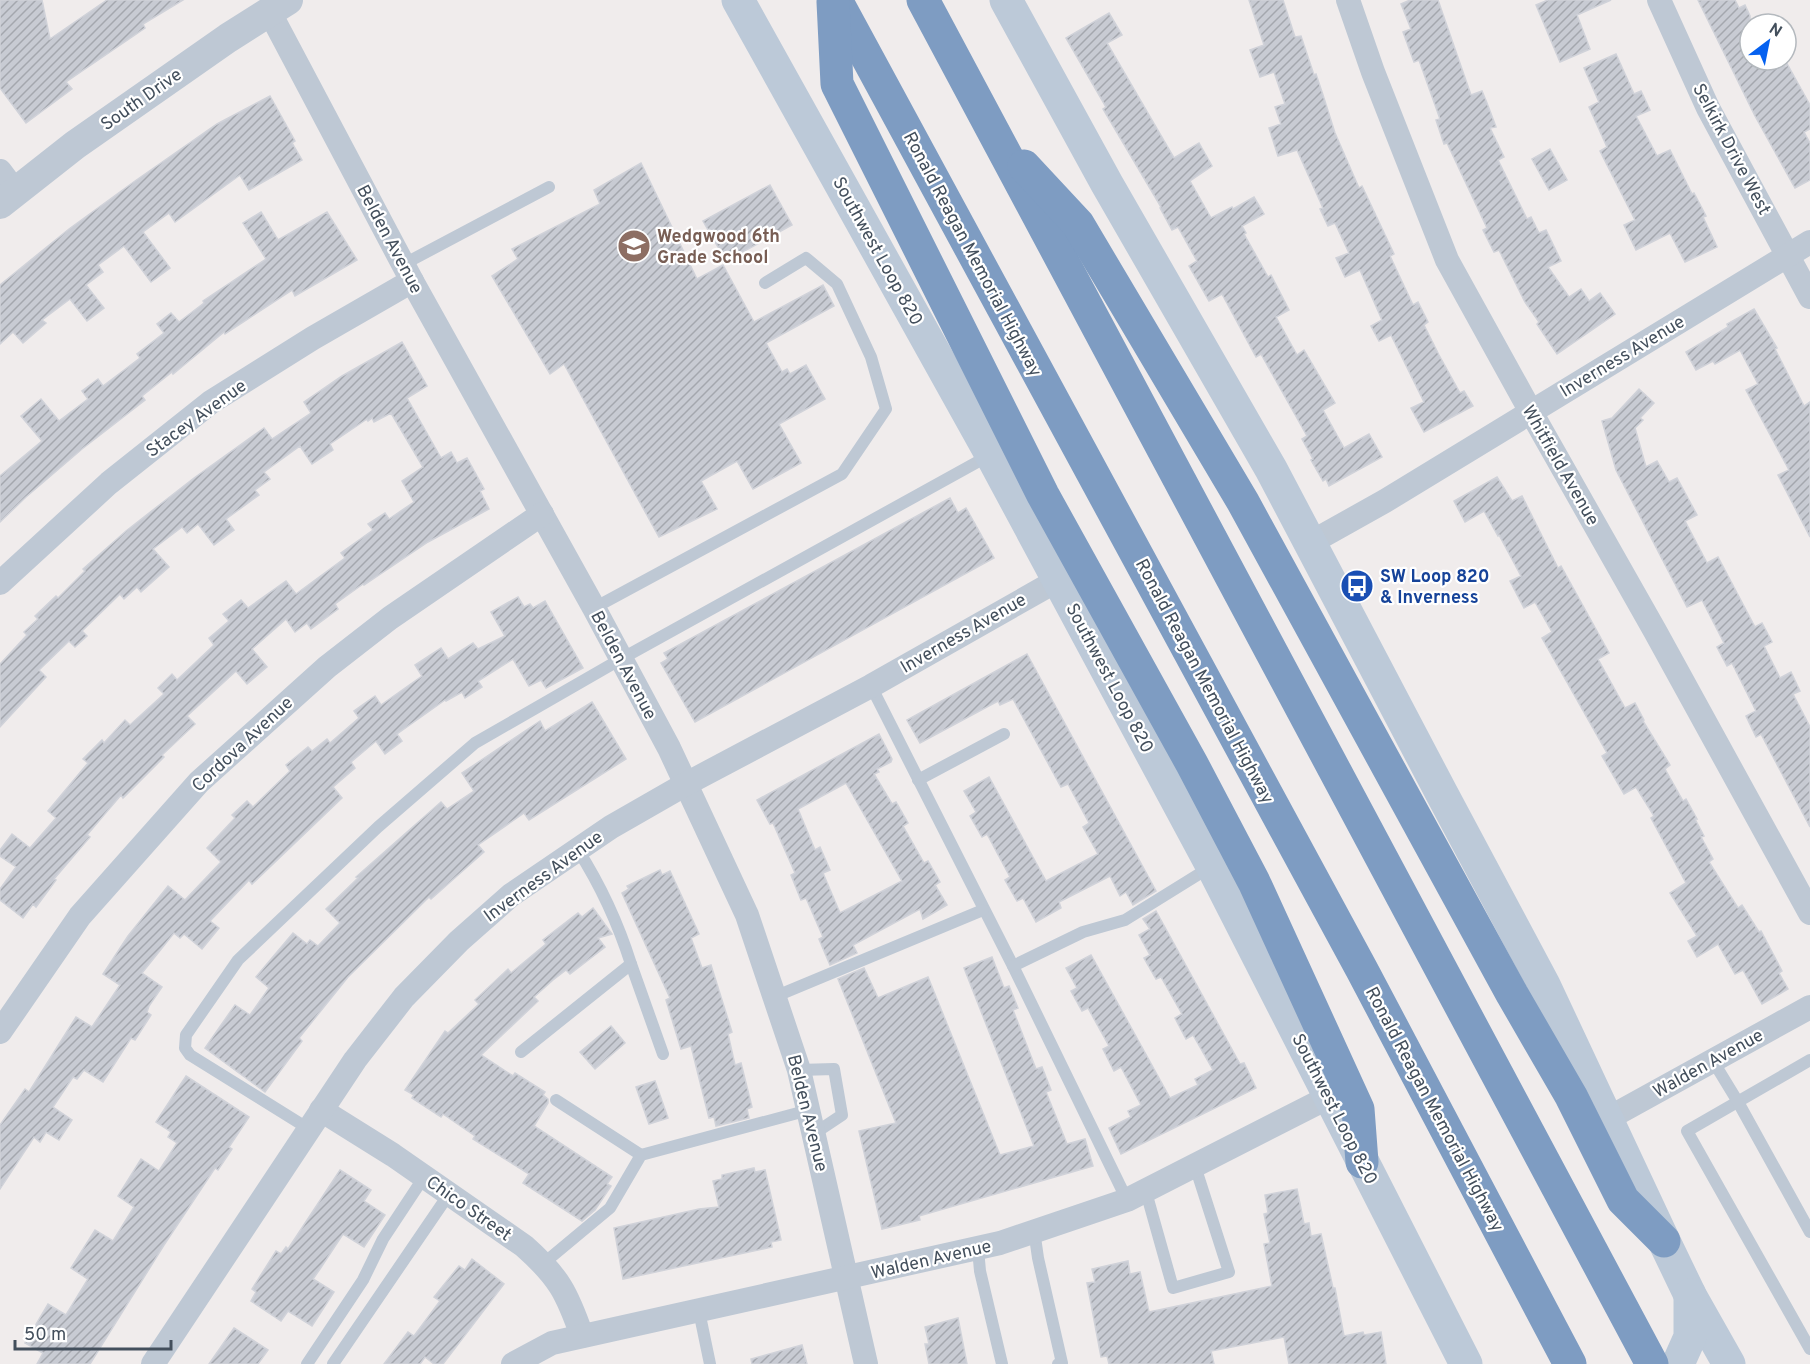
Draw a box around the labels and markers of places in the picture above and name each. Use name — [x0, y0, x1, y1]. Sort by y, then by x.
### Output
place label: Wedgwood 6th Grade School — [657, 226, 780, 270]
school or university icon: Wedgwood 6th Grade School — [616, 228, 652, 264]
place label: SW Loop 820 & Inverness — [1380, 566, 1490, 610]
bus stop icon: SW Loop 820 & Inverness — [1339, 568, 1375, 604]

